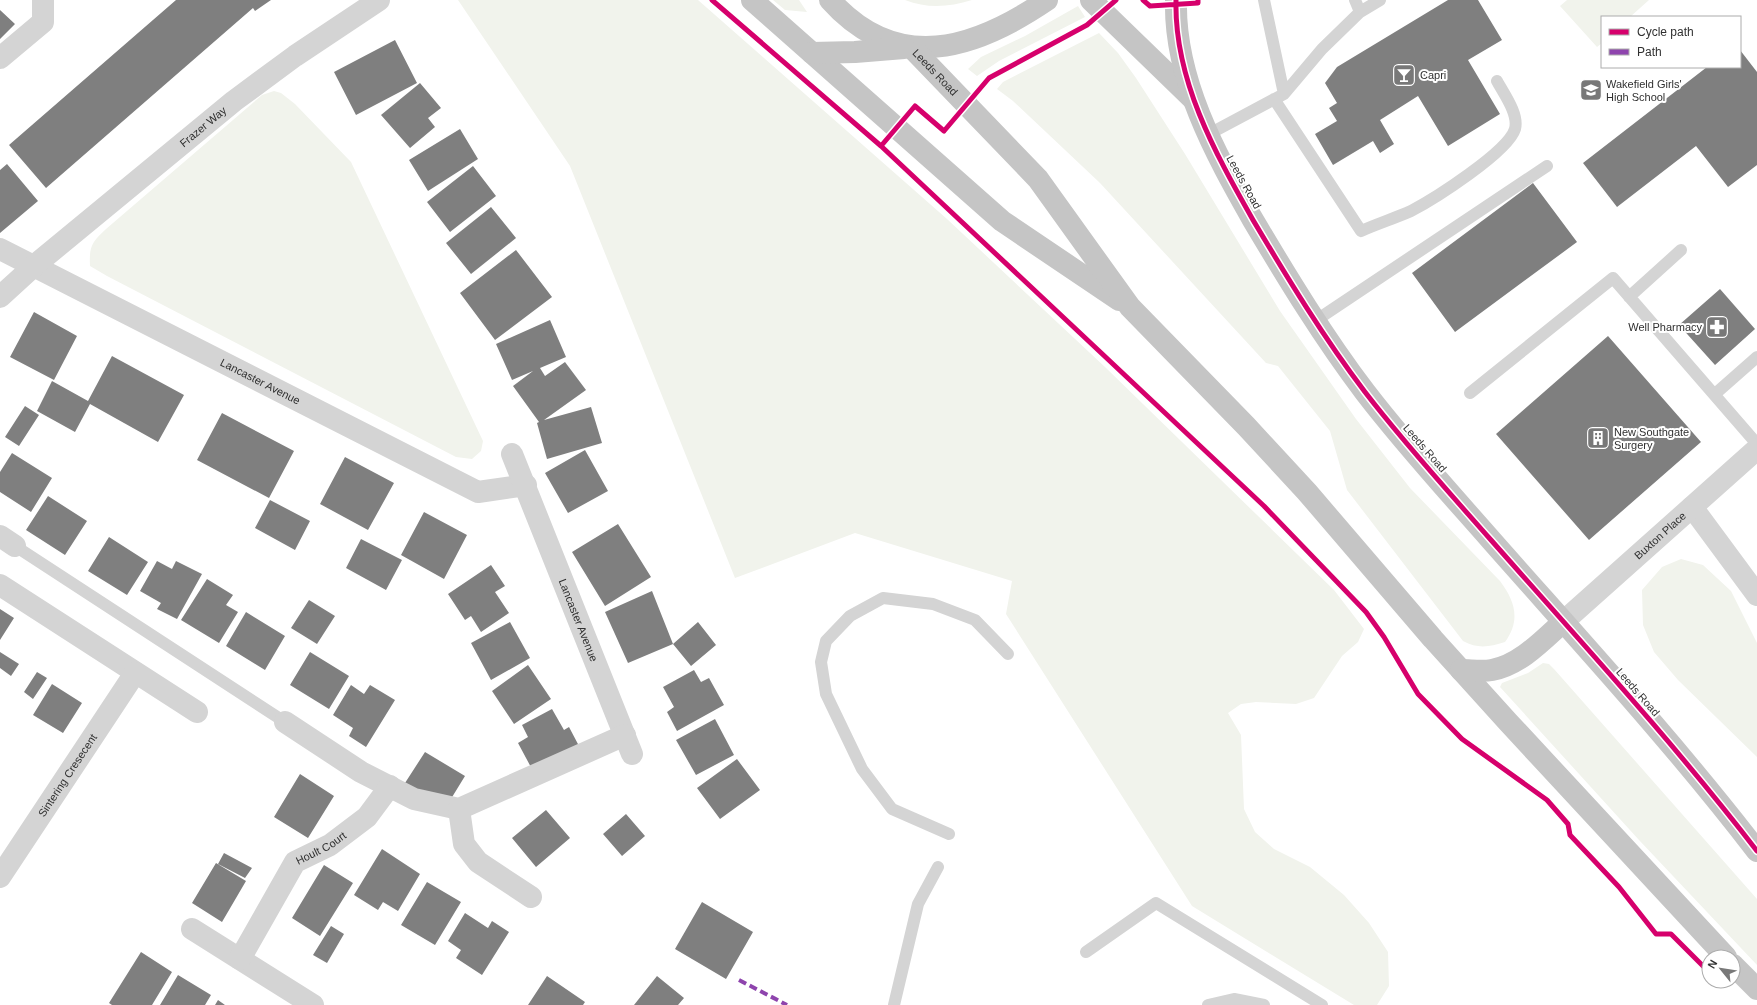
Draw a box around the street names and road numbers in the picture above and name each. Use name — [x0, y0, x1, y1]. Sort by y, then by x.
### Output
street label: Leeds Road — [910, 47, 960, 98]
street label: Frazer Way — [177, 104, 229, 149]
street label: Leeds Road — [1224, 153, 1264, 211]
street label: Lancaster Avenue — [218, 356, 302, 407]
street label: Leeds Road — [1401, 422, 1449, 474]
street label: Buxton Place — [1632, 509, 1688, 562]
street label: Lancaster Avenue — [557, 577, 600, 663]
street label: Leeds Road — [1614, 666, 1662, 718]
street label: Sintering Cresecent — [36, 732, 99, 819]
street label: Hoult Court — [294, 829, 348, 867]

